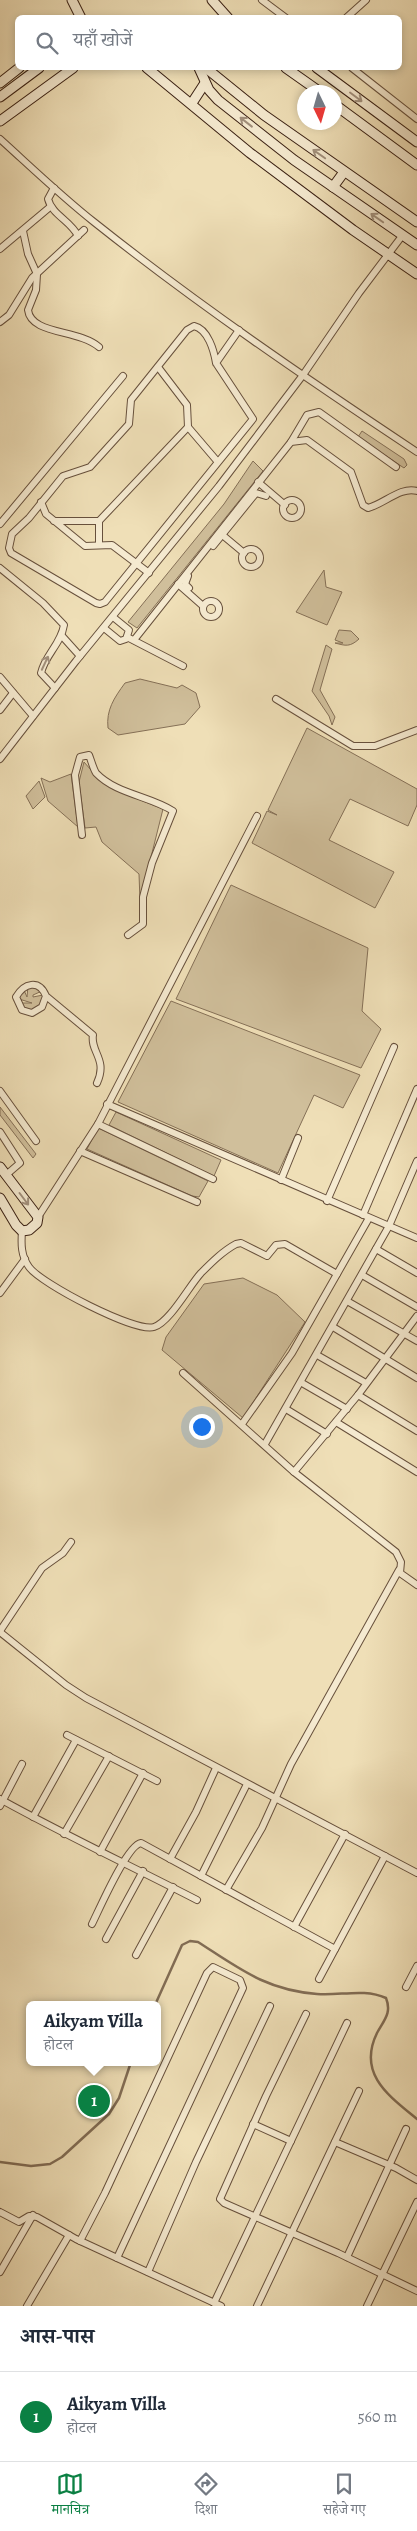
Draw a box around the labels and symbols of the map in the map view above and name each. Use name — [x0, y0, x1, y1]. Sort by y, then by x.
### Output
north arrow — [297, 85, 342, 130]
one-way arrow — [349, 91, 362, 102]
one-way arrow — [239, 117, 253, 127]
one-way arrow — [312, 149, 326, 159]
one-way arrow — [370, 213, 384, 223]
one-way arrow — [41, 656, 50, 671]
one-way arrow — [19, 1192, 29, 1206]
your location — [189, 1414, 215, 1440]
pin: 1 — [78, 2082, 110, 2120]

